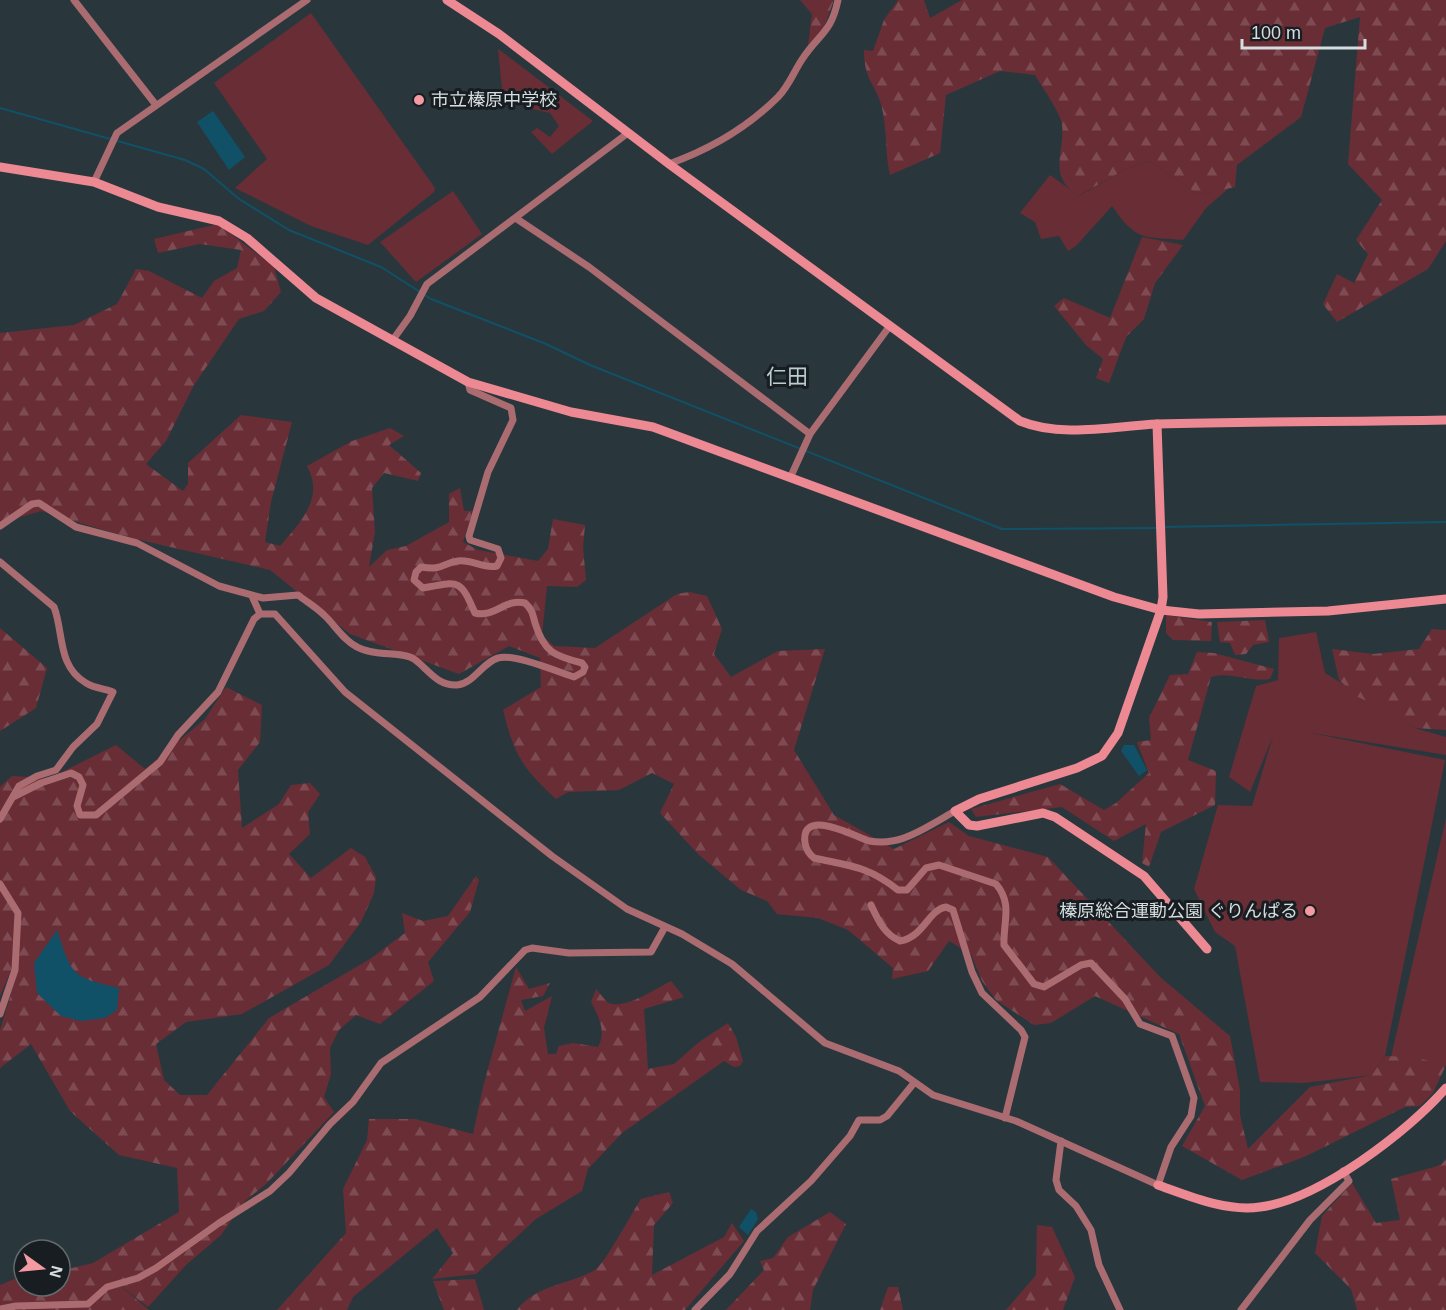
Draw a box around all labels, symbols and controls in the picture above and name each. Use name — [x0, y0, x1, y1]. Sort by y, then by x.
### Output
scale bar — [1242, 12, 1365, 50]
text: 100 m — [1251, 23, 1301, 43]
place label: 市立榛原中学校 — [431, 90, 557, 110]
marker: 市立榛原中学校 — [412, 93, 426, 107]
district label: 仁田 — [766, 365, 808, 388]
place label: 榛原総合運動公園 ぐりんぱる — [1059, 901, 1298, 921]
marker: 榛原総合運動公園 ぐりんぱる — [1303, 904, 1317, 918]
north arrow — [12, 1238, 72, 1298]
text: N — [46, 1264, 66, 1280]

